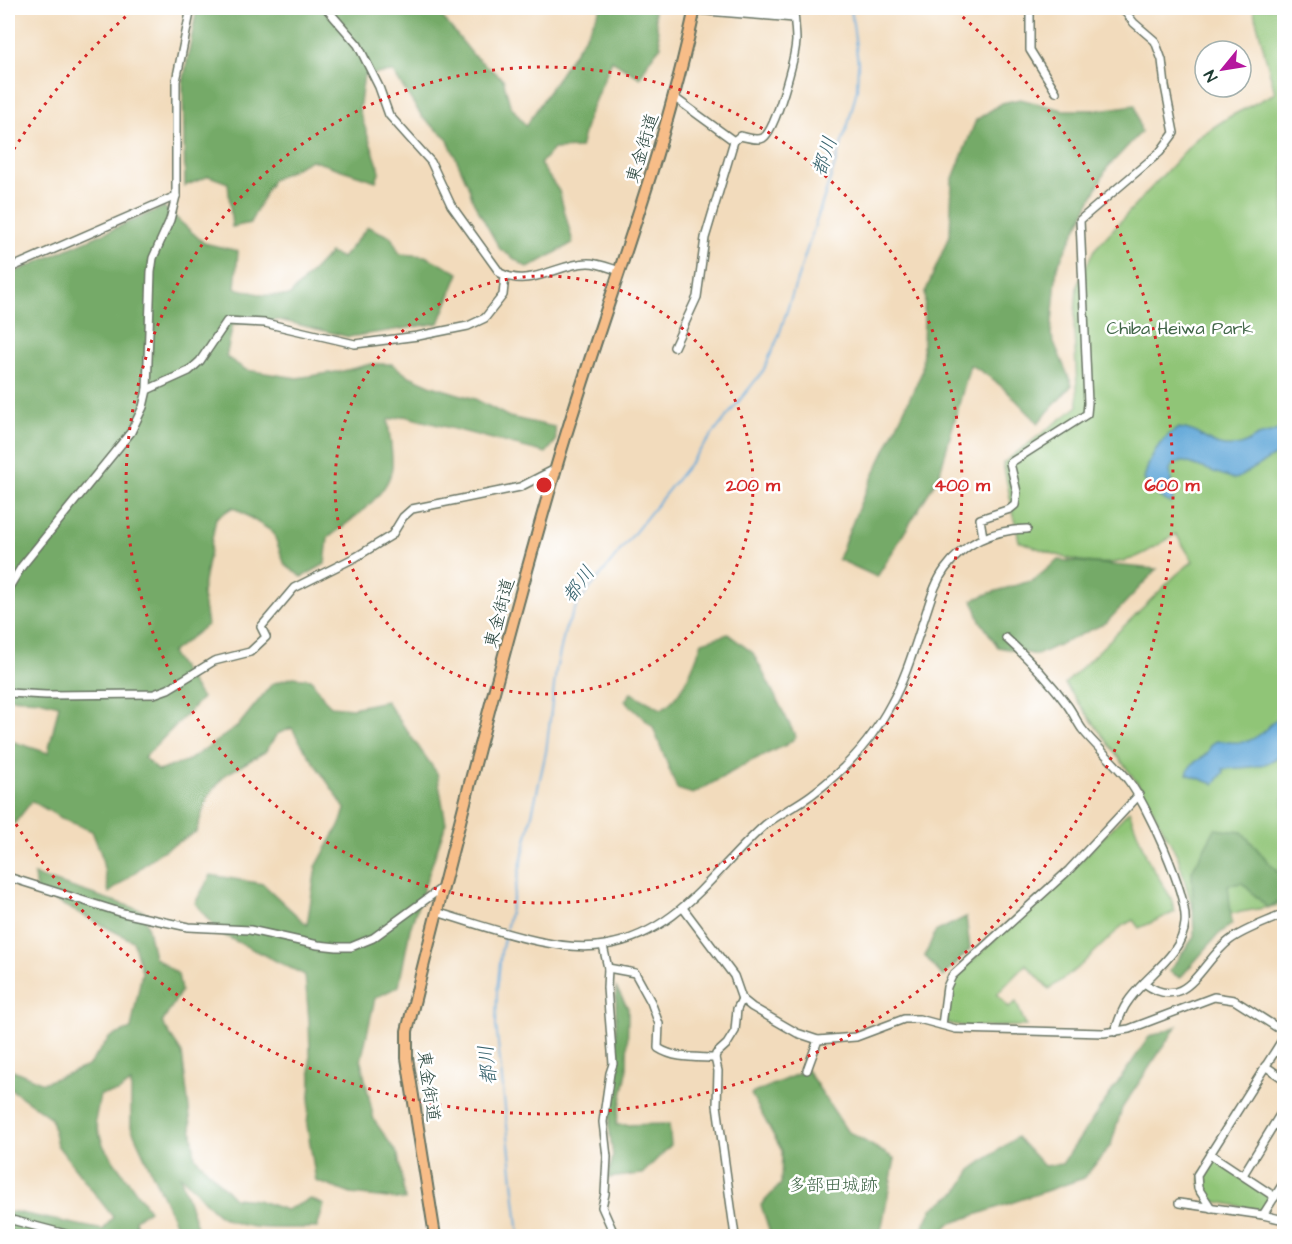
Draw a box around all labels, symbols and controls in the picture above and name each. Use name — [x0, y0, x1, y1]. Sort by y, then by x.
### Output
north arrow — [1193, 39, 1253, 99]
text: N — [1199, 66, 1223, 86]
street label: 東金街道 — [620, 110, 665, 186]
water label: 都川 — [805, 133, 844, 180]
park label: Chiba Heiwa Park — [1107, 316, 1253, 341]
text: 200 m — [725, 473, 781, 498]
text: 400 m — [934, 473, 991, 498]
text: 600 m — [1144, 473, 1201, 498]
centre of rings — [534, 475, 554, 495]
water label: 都川 — [556, 560, 602, 609]
street label: 東金街道 — [478, 575, 521, 651]
water label: 都川 — [472, 1044, 504, 1086]
street label: 東金街道 — [411, 1049, 446, 1123]
park label: 多部田城跡 — [788, 1173, 878, 1198]

